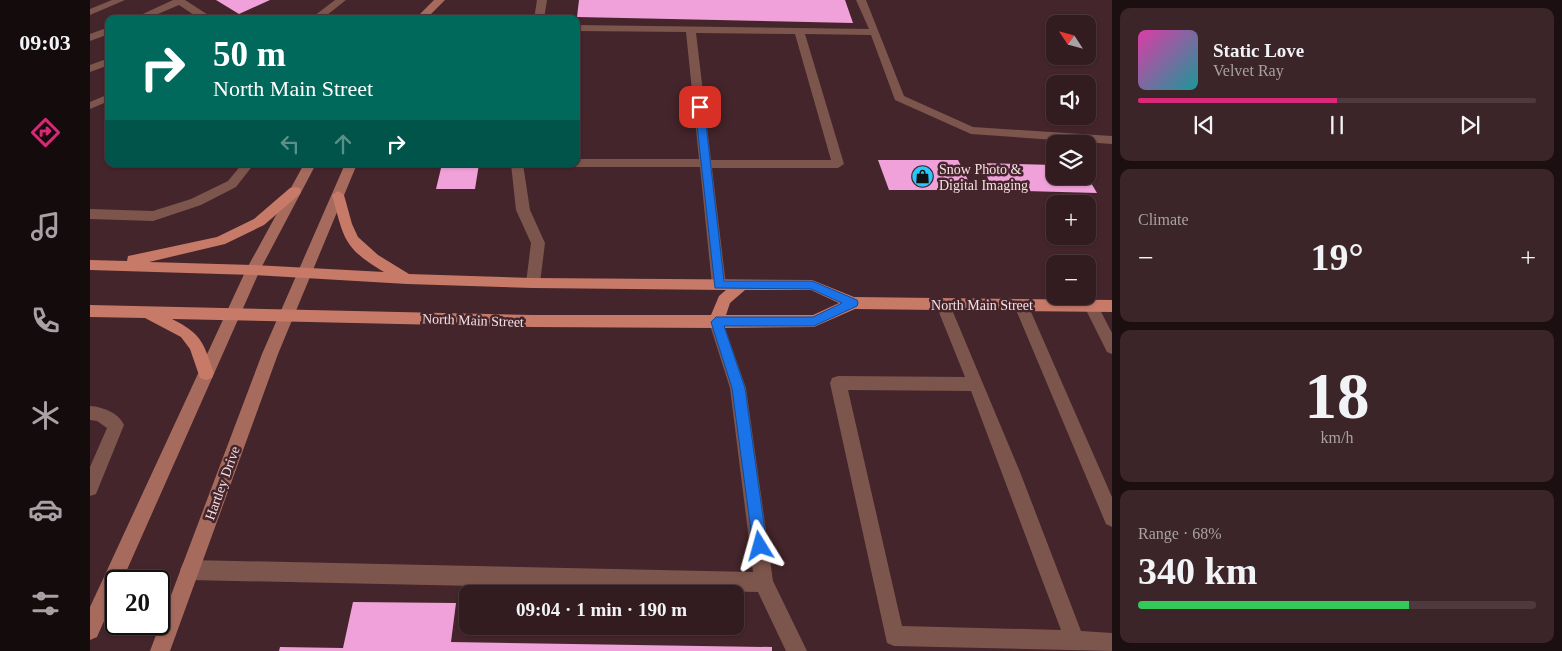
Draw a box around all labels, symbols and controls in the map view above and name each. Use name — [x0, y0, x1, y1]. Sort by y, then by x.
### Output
north arrow — [1046, 15, 1096, 65]
map controls — [1046, 15, 1096, 305]
text: 09:03 — [19, 30, 71, 55]
icon: right — [130, 35, 195, 100]
text: 50 m — [213, 35, 286, 74]
text: Static Love — [1213, 40, 1304, 61]
text: Velvet Ray — [1213, 62, 1284, 79]
button: sound — [1046, 75, 1096, 125]
text: North Main Street — [213, 76, 373, 101]
pin — [679, 86, 721, 128]
icon: arrive — [686, 93, 714, 121]
icon: previous — [1190, 111, 1218, 139]
icon: pause — [1323, 111, 1351, 139]
icon: next — [1456, 111, 1484, 139]
icon: directions — [28, 115, 63, 150]
icon: left — [276, 130, 304, 158]
icon: ahead — [329, 130, 357, 158]
icon: right — [382, 130, 410, 158]
button: layers — [1046, 135, 1096, 185]
place label: Snow Photo & Digital Imaging — [939, 162, 1028, 193]
shop icon: Snow Photo & Digital Imaging — [911, 165, 935, 189]
button: + — [1046, 195, 1096, 245]
icon: music — [28, 209, 63, 244]
text: Climate — [1138, 211, 1189, 228]
text: 19° — [1310, 236, 1364, 278]
text: − — [1138, 242, 1154, 273]
text: + — [1520, 242, 1536, 273]
button: − — [1046, 255, 1096, 305]
street label: North Main Street — [931, 298, 1033, 313]
icon: phone — [28, 303, 63, 338]
street label: North Main Street — [422, 311, 524, 330]
text: 18 — [1305, 360, 1370, 432]
icon: climate — [28, 398, 63, 433]
text: km/h — [1321, 429, 1353, 446]
street label: Hartley Drive — [202, 444, 243, 522]
icon: car — [28, 492, 63, 527]
position arrow — [733, 519, 785, 571]
text: Range · 68% — [1138, 525, 1222, 542]
text: 340 km — [1138, 550, 1257, 592]
speed limit sign: 20 — [105, 570, 170, 635]
icon: filters — [28, 586, 63, 621]
text: 09:04 · 1 min · 190 m — [516, 599, 687, 620]

